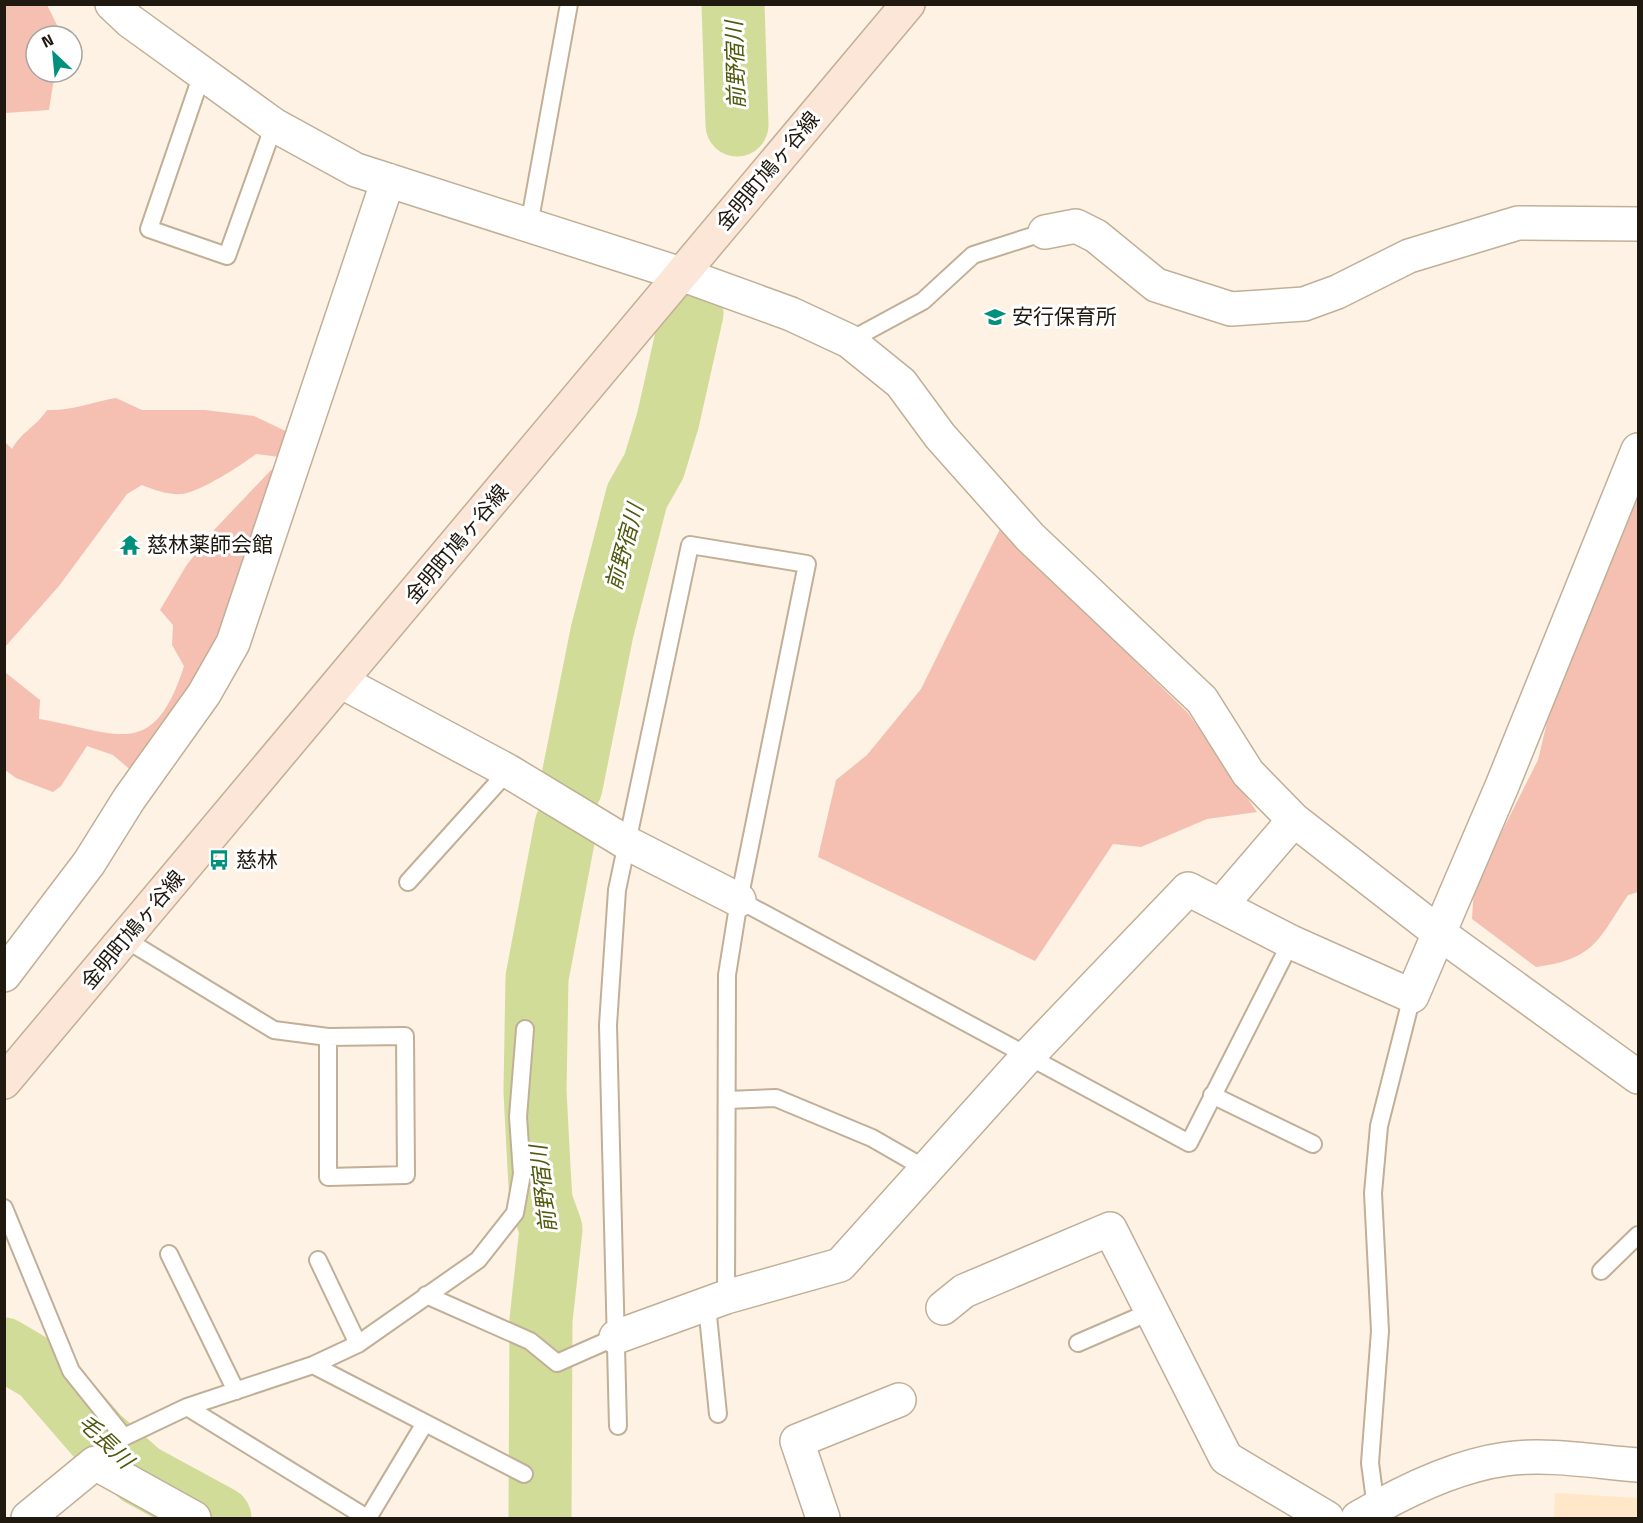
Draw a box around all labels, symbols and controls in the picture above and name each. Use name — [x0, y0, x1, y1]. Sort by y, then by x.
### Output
water label: 前野宿川 — [716, 18, 754, 110]
north arrow — [24, 24, 84, 84]
text: N — [37, 27, 58, 54]
street label: 金明町鳩ヶ谷線 — [708, 104, 827, 237]
place label: 安行保育所 — [1012, 300, 1117, 332]
school or university icon: 安行保育所 — [983, 305, 1007, 329]
street label: 金明町鳩ヶ谷線 — [397, 477, 516, 610]
water label: 前野宿川 — [596, 498, 652, 594]
place label: 慈林薬師会館 — [147, 528, 273, 560]
temple icon: 慈林薬師会館 — [118, 533, 142, 557]
place label: 慈林 — [236, 843, 278, 875]
bus stop icon: 慈林 — [207, 848, 231, 872]
street label: 金明町鳩ヶ谷線 — [73, 863, 192, 996]
water label: 前野宿川 — [521, 1141, 565, 1235]
water label: 毛長川 — [70, 1406, 143, 1478]

